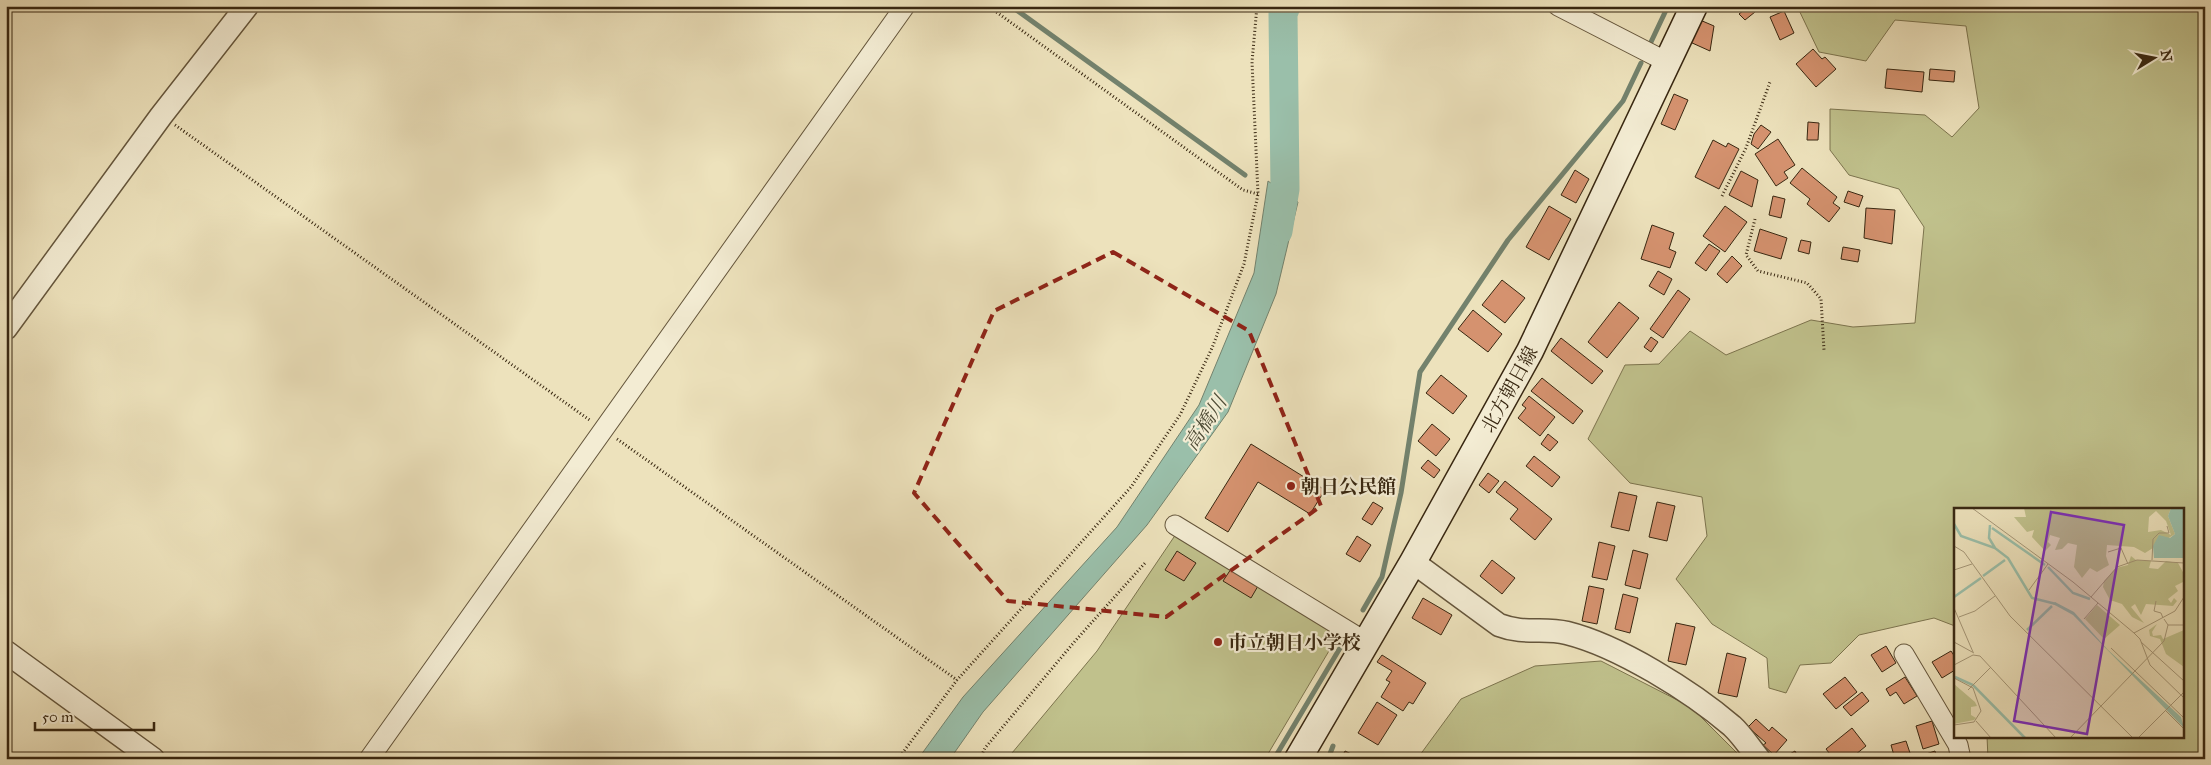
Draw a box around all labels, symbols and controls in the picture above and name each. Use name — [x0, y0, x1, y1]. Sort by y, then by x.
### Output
north arrow — [2128, 32, 2178, 82]
text: N — [2157, 49, 2176, 63]
street label: 北方朝日線 — [1476, 342, 1543, 436]
water label: 高橋川 — [1179, 390, 1232, 455]
place label: 朝日公民館 — [1301, 475, 1396, 498]
marker: 朝日公民館 — [1285, 480, 1297, 492]
inset map — [1954, 508, 2184, 738]
place label: 市立朝日小学校 — [1228, 631, 1361, 654]
marker: 市立朝日小学校 — [1212, 636, 1224, 648]
scale bar — [35, 700, 154, 732]
text: 50 m — [42, 708, 74, 726]

